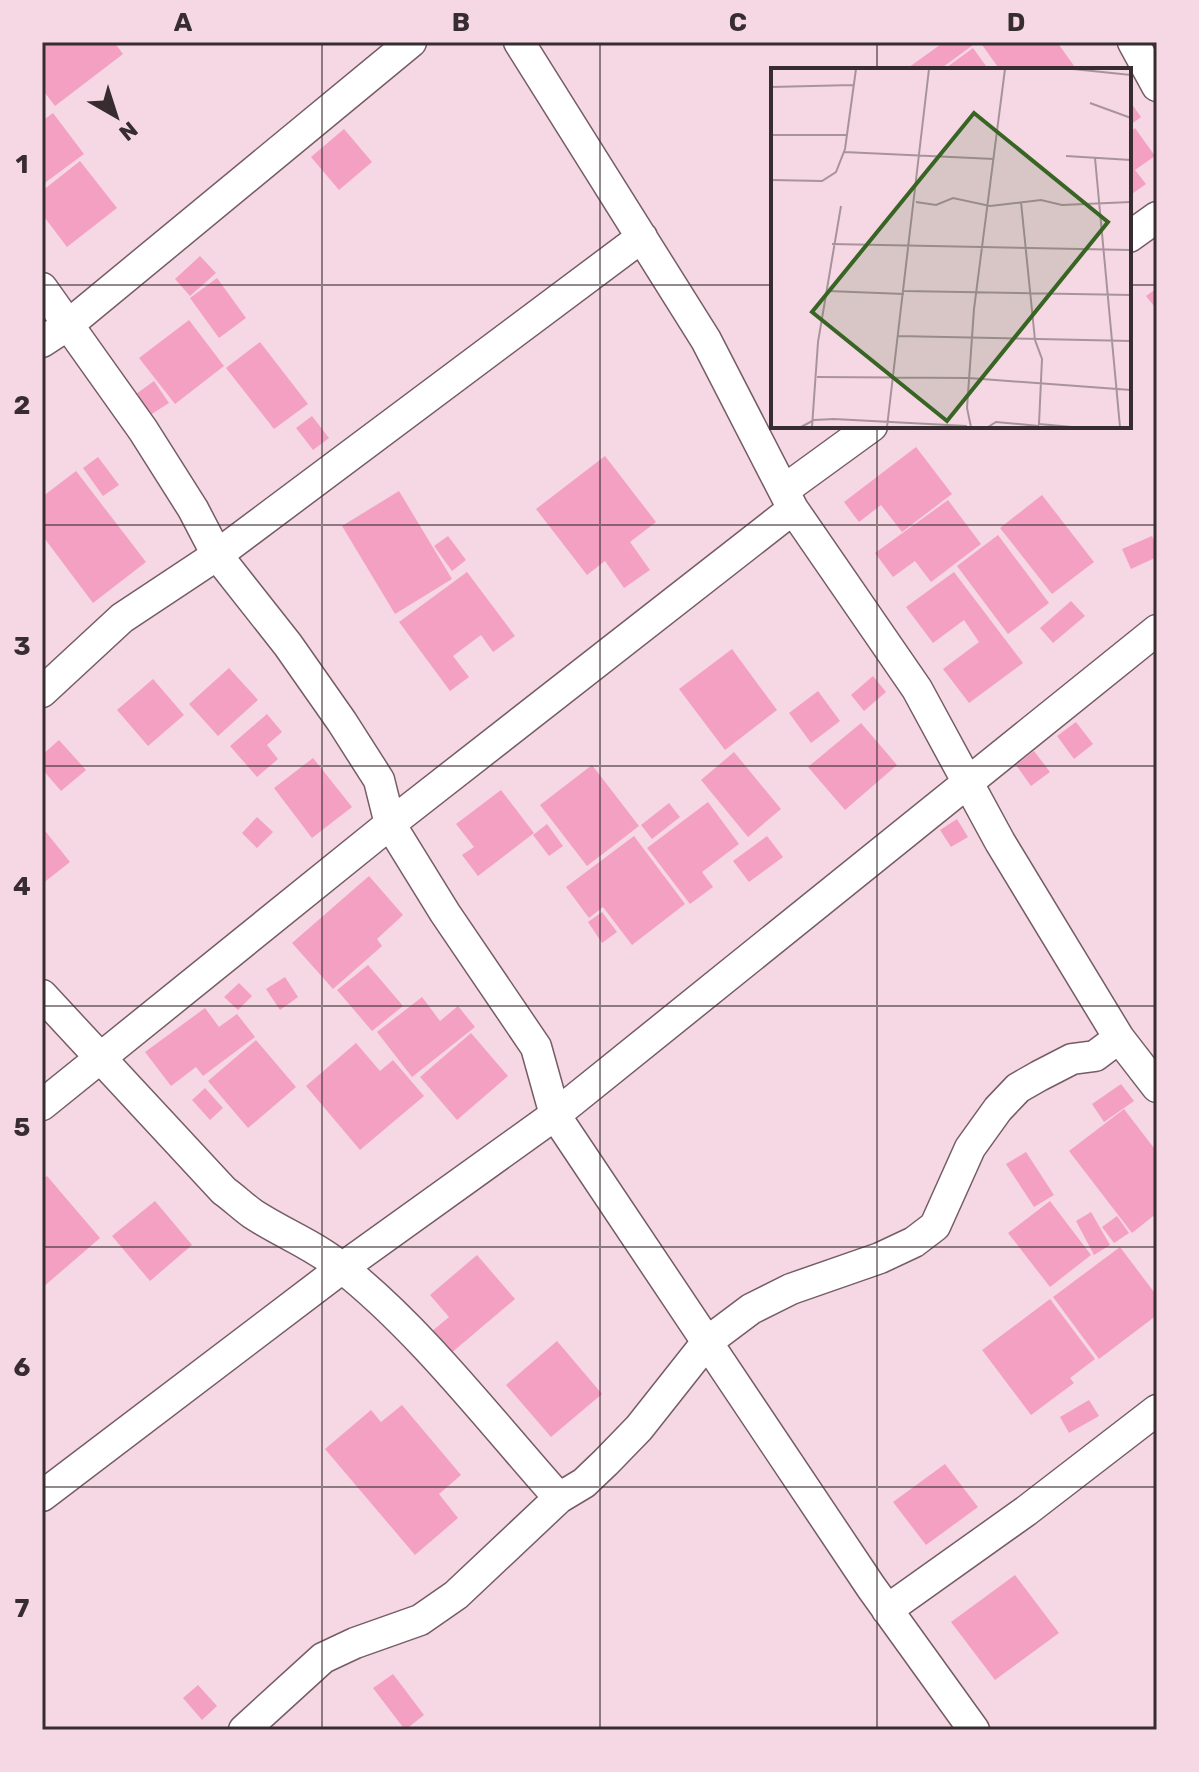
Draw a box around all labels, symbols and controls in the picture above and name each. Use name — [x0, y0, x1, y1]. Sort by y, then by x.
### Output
text: A — [174, 7, 193, 38]
text: B — [452, 7, 470, 38]
text: C — [729, 7, 747, 38]
text: D — [1007, 7, 1025, 38]
inset map — [771, 68, 1131, 428]
north arrow — [76, 76, 156, 156]
text: N — [114, 116, 143, 147]
text: 1 — [16, 149, 28, 180]
text: 2 — [14, 390, 30, 421]
text: 3 — [13, 631, 31, 662]
text: 4 — [13, 871, 31, 902]
text: 5 — [14, 1112, 30, 1143]
text: 6 — [14, 1352, 31, 1383]
text: 7 — [15, 1593, 30, 1624]

